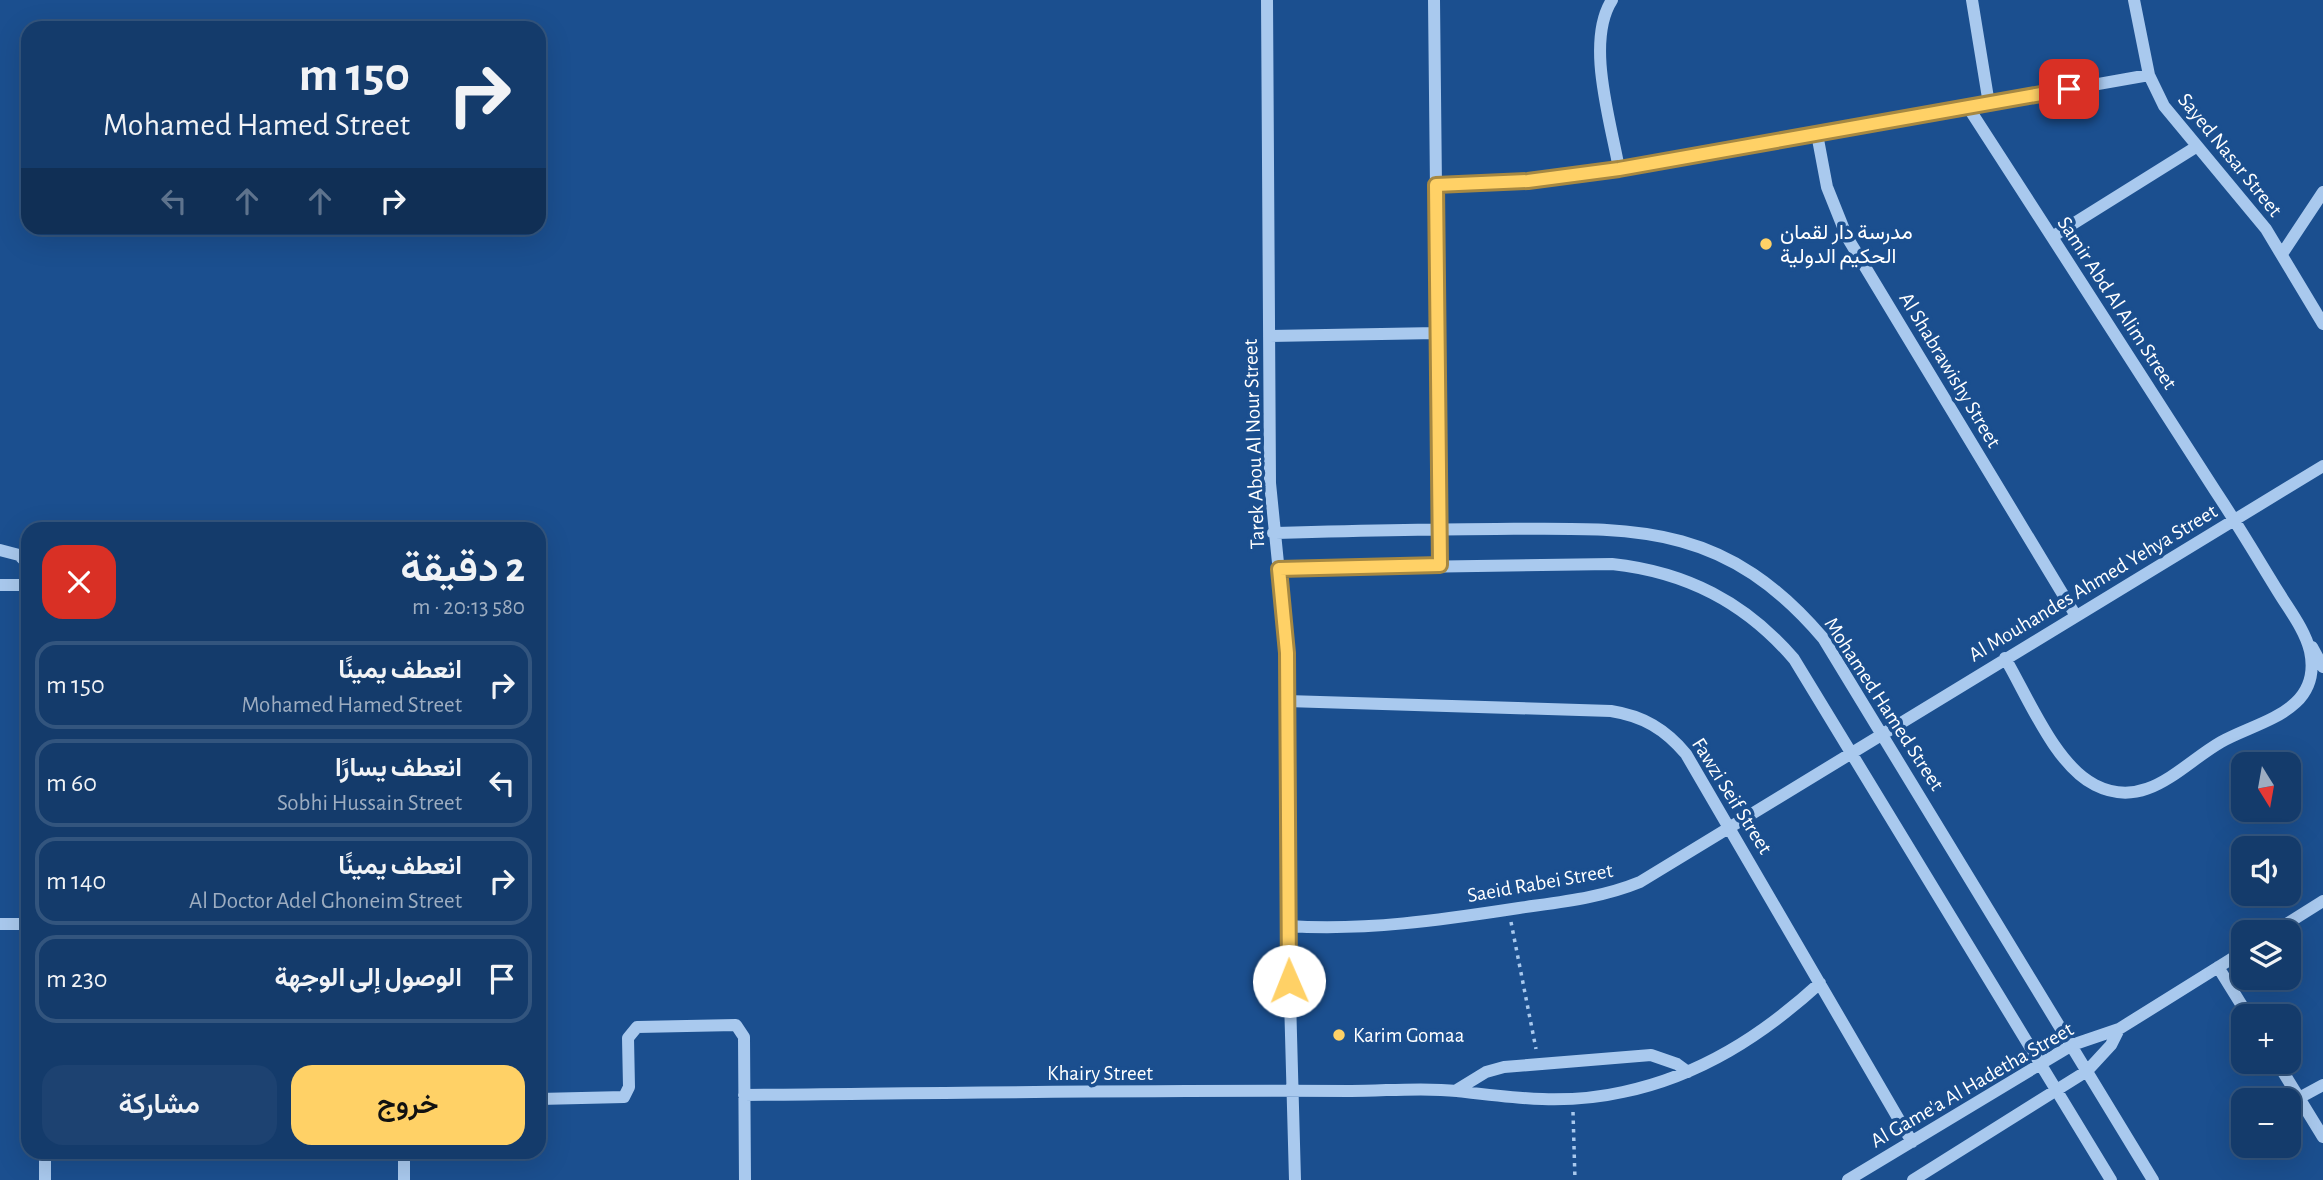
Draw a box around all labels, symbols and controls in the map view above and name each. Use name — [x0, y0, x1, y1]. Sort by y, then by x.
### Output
icon: right — [434, 49, 525, 140]
text: 150 m — [299, 51, 410, 100]
pin — [2039, 59, 2099, 119]
icon: arrive — [2050, 70, 2088, 108]
street label: Sayed Nasar Street — [2174, 89, 2286, 221]
text: Mohamed Hamed Street — [103, 109, 410, 141]
icon: left — [155, 182, 193, 220]
icon: ahead — [228, 182, 266, 220]
icon: ahead — [301, 182, 339, 220]
icon: right — [374, 182, 412, 220]
street label: Samir Abd Al Alim Street — [2053, 213, 2181, 393]
place label: مدرسة دار لقمان الحكيم الدولية — [1780, 222, 1913, 270]
marker: مدرسة دار لقمان الحكيم الدولية — [1758, 236, 1774, 252]
street label: Al Shabrawishy Street — [1895, 289, 2005, 452]
street label: Tarek Abou Al Nour Street — [1240, 338, 1268, 550]
street label: Al Mouhandes Ahmed Yehya Street — [1965, 500, 2221, 666]
button: close — [42, 545, 116, 619]
text: 2 دقيقة — [400, 547, 525, 589]
text: 580 m · 20:13 — [412, 596, 525, 619]
street label: Mohamed Hamed Street — [1820, 614, 1948, 794]
text: انعطف يمينًا — [338, 657, 462, 683]
icon: right — [483, 666, 521, 704]
text: 150 m — [46, 672, 105, 698]
text: Mohamed Hamed Street — [241, 694, 462, 717]
street label: Fawzi Seif Street — [1688, 734, 1776, 858]
north arrow — [2231, 752, 2301, 822]
map controls — [2231, 752, 2301, 1158]
text: انعطف يسارًا — [335, 755, 462, 781]
icon: left — [483, 764, 521, 802]
text: 60 m — [46, 770, 97, 796]
text: Sobhi Hussain Street — [277, 792, 462, 815]
button: sound — [2231, 836, 2301, 906]
text: انعطف يمينًا — [338, 853, 462, 879]
street label: Saeid Rabei Street — [1465, 860, 1615, 906]
icon: right — [483, 862, 521, 900]
text: 140 m — [46, 868, 106, 894]
text: Al Doctor Adel Ghoneim Street — [189, 890, 462, 913]
button: layers — [2231, 920, 2301, 990]
position arrow — [1252, 944, 1326, 1018]
icon: arrive — [483, 960, 521, 998]
text: الوصول إلى الوجهة — [274, 965, 462, 991]
text: 230 m — [46, 966, 107, 992]
button: + — [2231, 1004, 2301, 1074]
street label: Al Game'a Al Hadetha Street — [1867, 1018, 2077, 1152]
place label: Karim Gomaa — [1353, 1025, 1465, 1046]
marker: Karim Gomaa — [1331, 1027, 1347, 1043]
street label: Khairy Street — [1047, 1063, 1153, 1084]
button: مشاركة — [42, 1065, 277, 1145]
button: خروج — [291, 1065, 525, 1145]
button: − — [2231, 1088, 2301, 1158]

